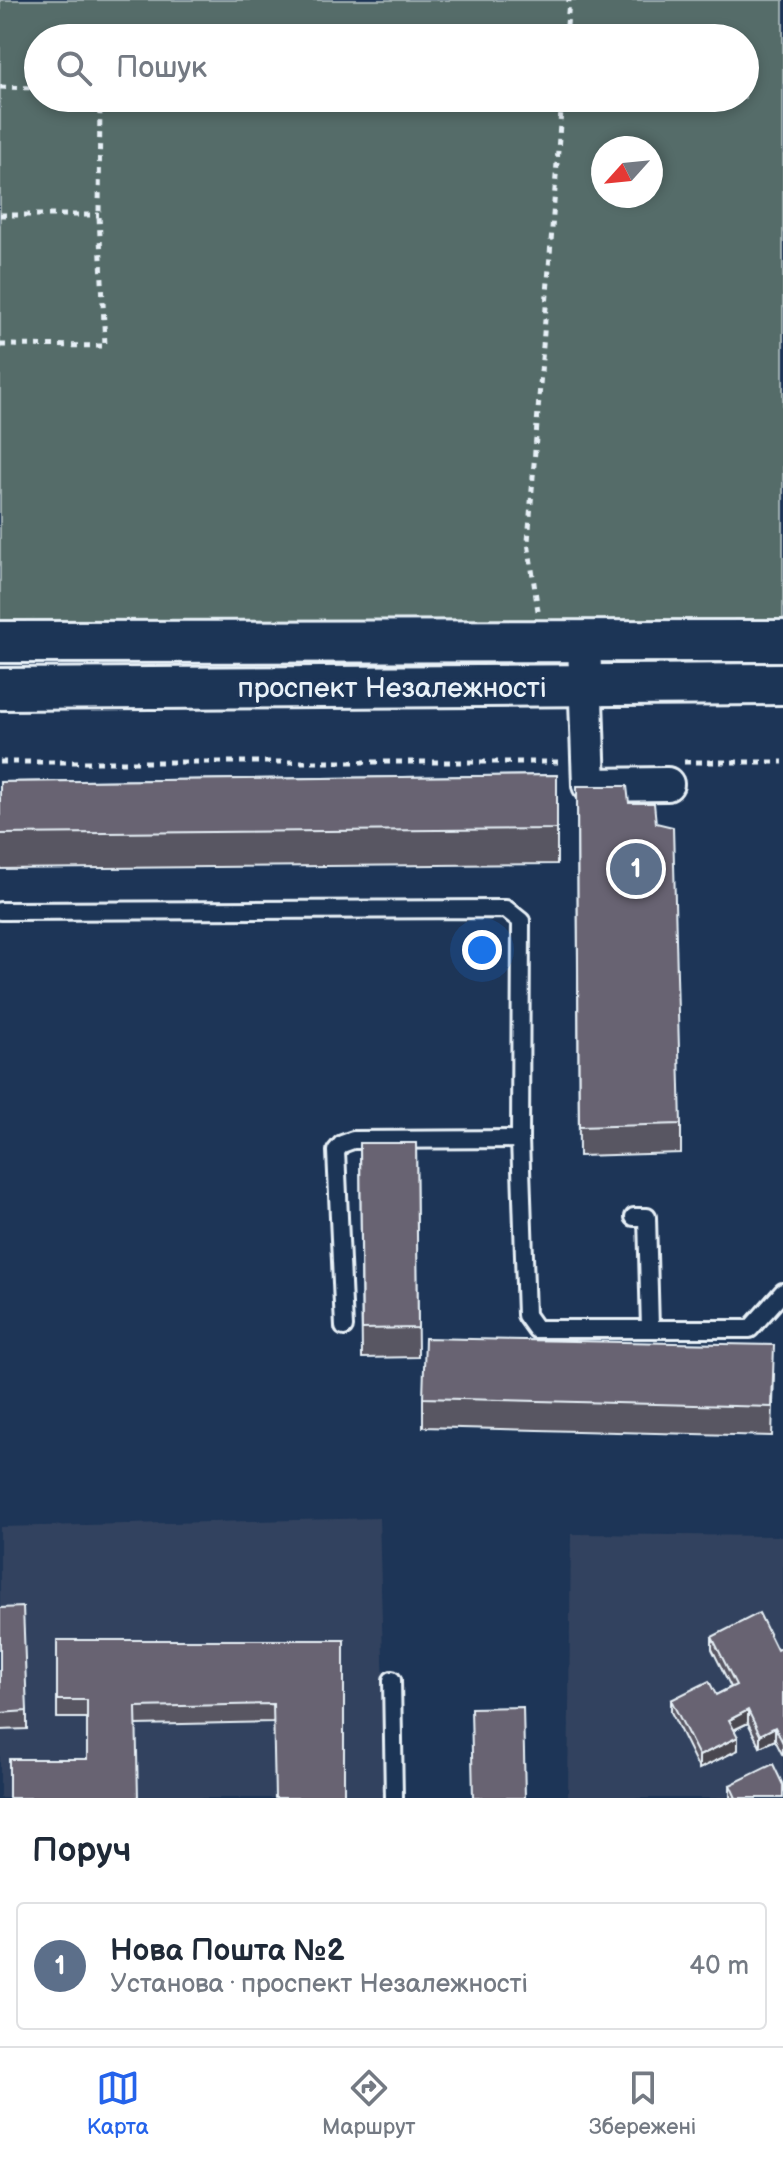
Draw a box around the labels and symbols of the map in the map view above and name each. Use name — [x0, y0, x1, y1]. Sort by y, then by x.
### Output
north arrow — [591, 136, 663, 208]
street label: проспект Незалежності — [237, 672, 547, 705]
pin: 1 — [610, 839, 662, 899]
your location — [462, 930, 502, 970]

